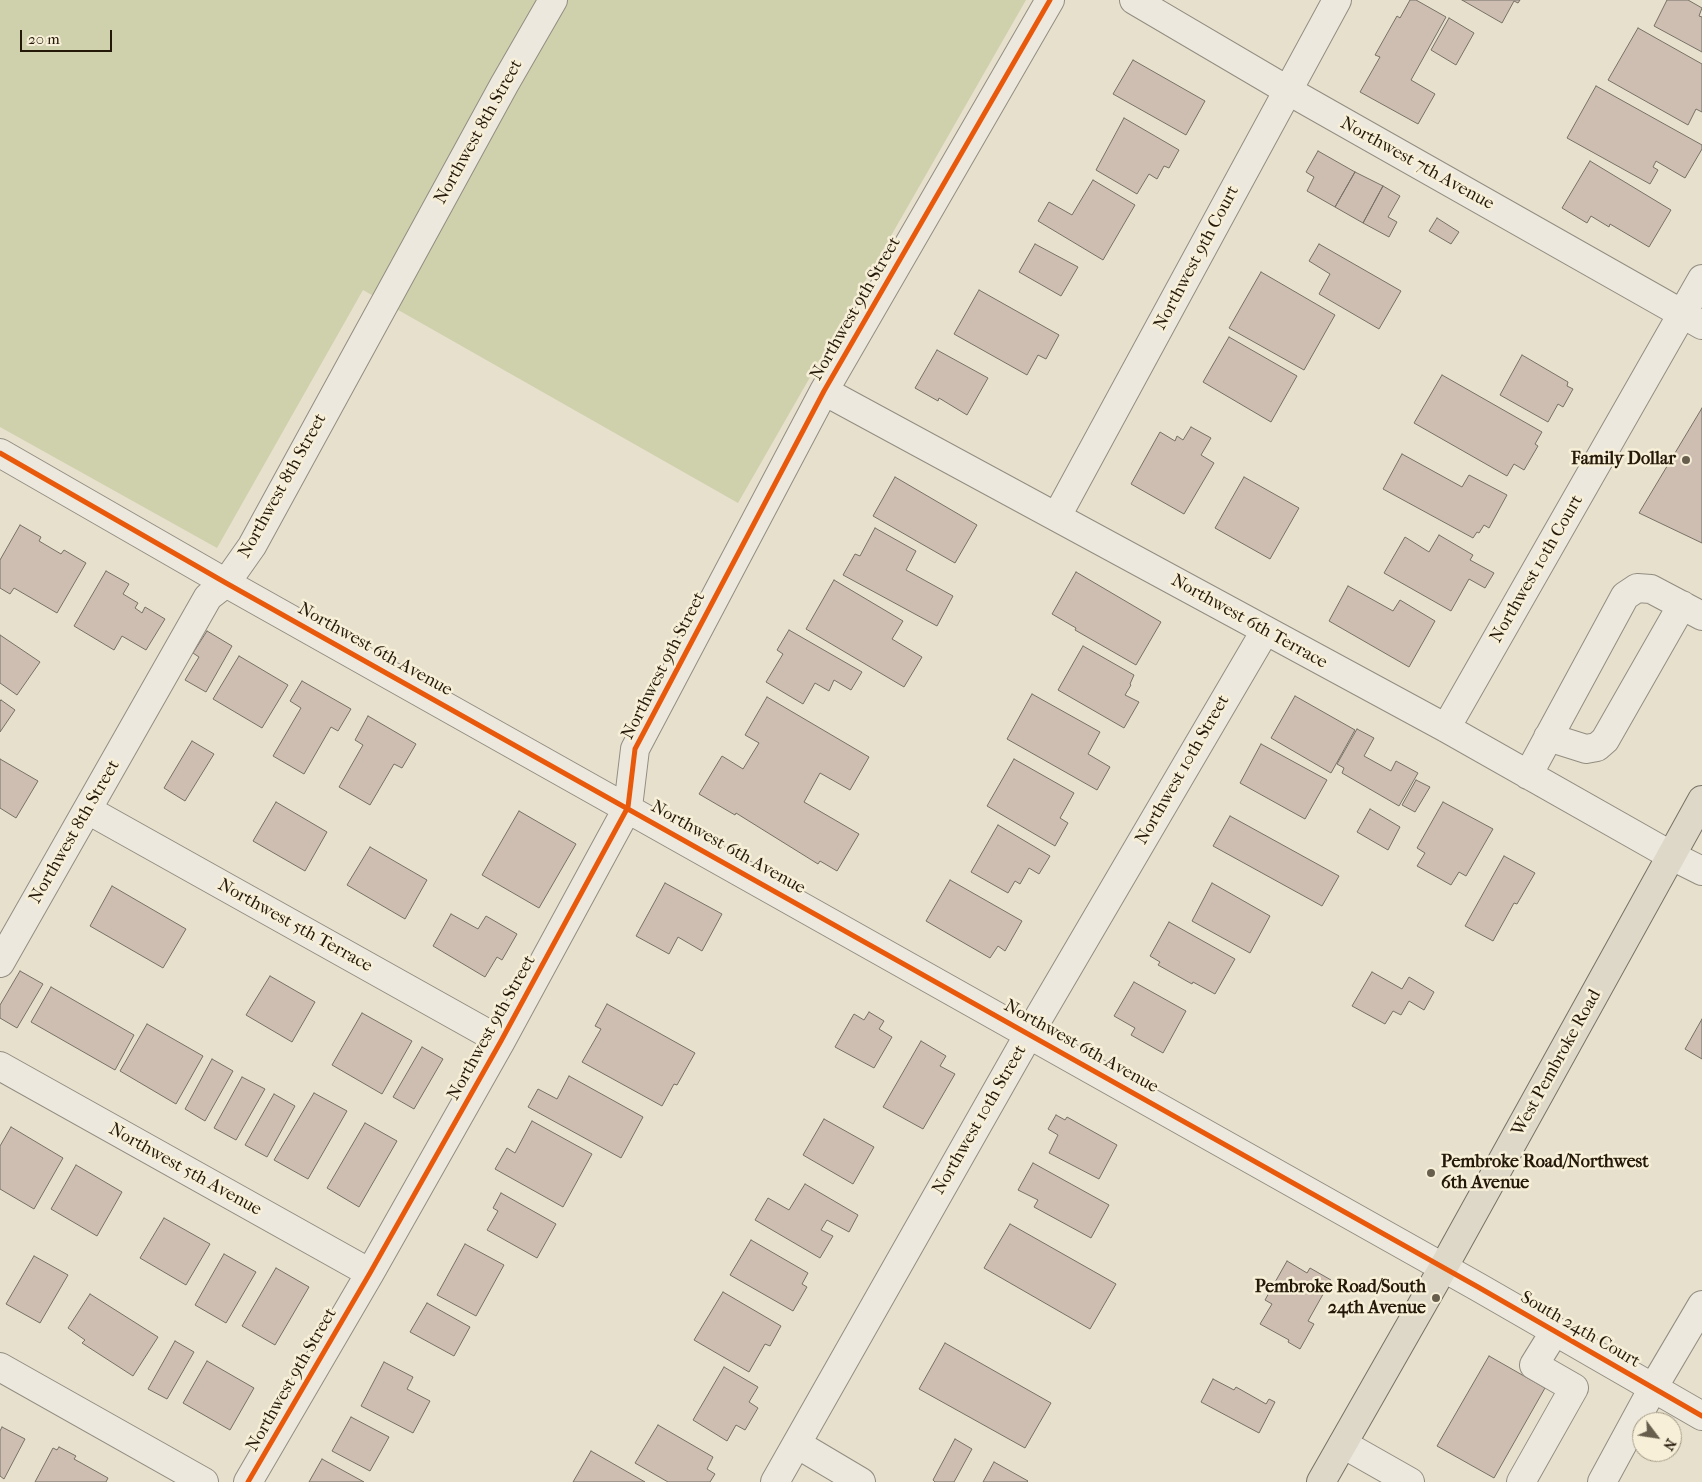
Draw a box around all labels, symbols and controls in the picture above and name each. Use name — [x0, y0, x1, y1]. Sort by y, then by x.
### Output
scale bar — [22, 20, 115, 52]
text: 20 m — [28, 30, 60, 48]
street label: Northwest 8th Street — [430, 56, 528, 208]
street label: Northwest 7th Avenue — [1336, 113, 1498, 215]
street label: Northwest 9th Court — [1150, 182, 1244, 334]
street label: Northwest 9th Street — [806, 233, 906, 385]
street label: Northwest 8th Street — [234, 410, 332, 562]
place label: Family Dollar — [1571, 449, 1676, 471]
marker: Family Dollar — [1680, 454, 1692, 466]
street label: Northwest 10th Court — [1486, 491, 1588, 647]
street label: Northwest 6th Terrace — [1167, 570, 1331, 674]
street label: Northwest 9th Street — [618, 589, 710, 743]
street label: Northwest 6th Avenue — [294, 599, 456, 701]
street label: Northwest 10th Street — [1131, 691, 1235, 849]
street label: Northwest 8th Street — [25, 756, 125, 908]
street label: Northwest 6th Avenue — [647, 797, 809, 899]
street label: Northwest 5th Terrace — [214, 875, 376, 977]
street label: Northwest 9th Street — [443, 952, 541, 1104]
street label: West Pembroke Road — [1508, 986, 1606, 1140]
street label: Northwest 6th Avenue — [1000, 996, 1162, 1098]
street label: Northwest 10th Street — [928, 1041, 1032, 1199]
street label: Northwest 5th Avenue — [105, 1119, 265, 1221]
place label: Pembroke Road/Northwest 6th Avenue — [1441, 1152, 1649, 1194]
marker: Pembroke Road/Northwest 6th Avenue — [1425, 1167, 1437, 1179]
place label: Pembroke Road/South 24th Avenue — [1255, 1277, 1426, 1320]
street label: South 24th Court — [1516, 1287, 1644, 1373]
marker: Pembroke Road/South 24th Avenue — [1430, 1292, 1442, 1304]
street label: Northwest 9th Street — [242, 1304, 342, 1456]
north arrow — [1632, 1412, 1682, 1462]
text: N — [1659, 1436, 1679, 1453]

